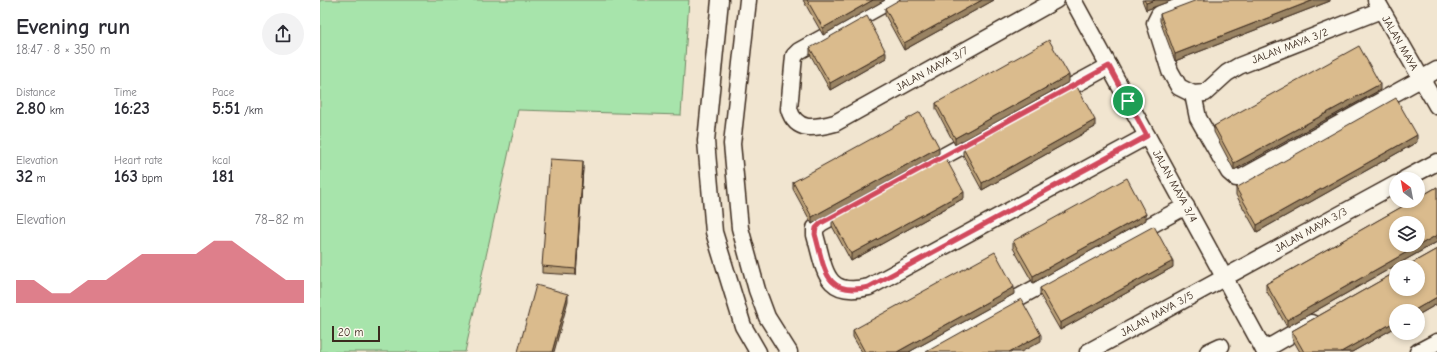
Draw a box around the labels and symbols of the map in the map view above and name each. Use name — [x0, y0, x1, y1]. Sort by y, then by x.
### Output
street label: JALAN MAYA — [1379, 13, 1421, 73]
street label: JALAN MAYA 3/2 — [1250, 25, 1330, 67]
street label: JALAN MAYA 3/7 — [894, 44, 970, 94]
pin — [1111, 84, 1145, 118]
street label: JALAN MAYA 3/4 — [1150, 148, 1200, 224]
north arrow — [1389, 172, 1425, 208]
street label: JALAN MAYA 3/3 — [1273, 205, 1349, 255]
street label: JALAN MAYA 3/5 — [1118, 289, 1196, 339]
scale bar — [332, 324, 380, 343]

